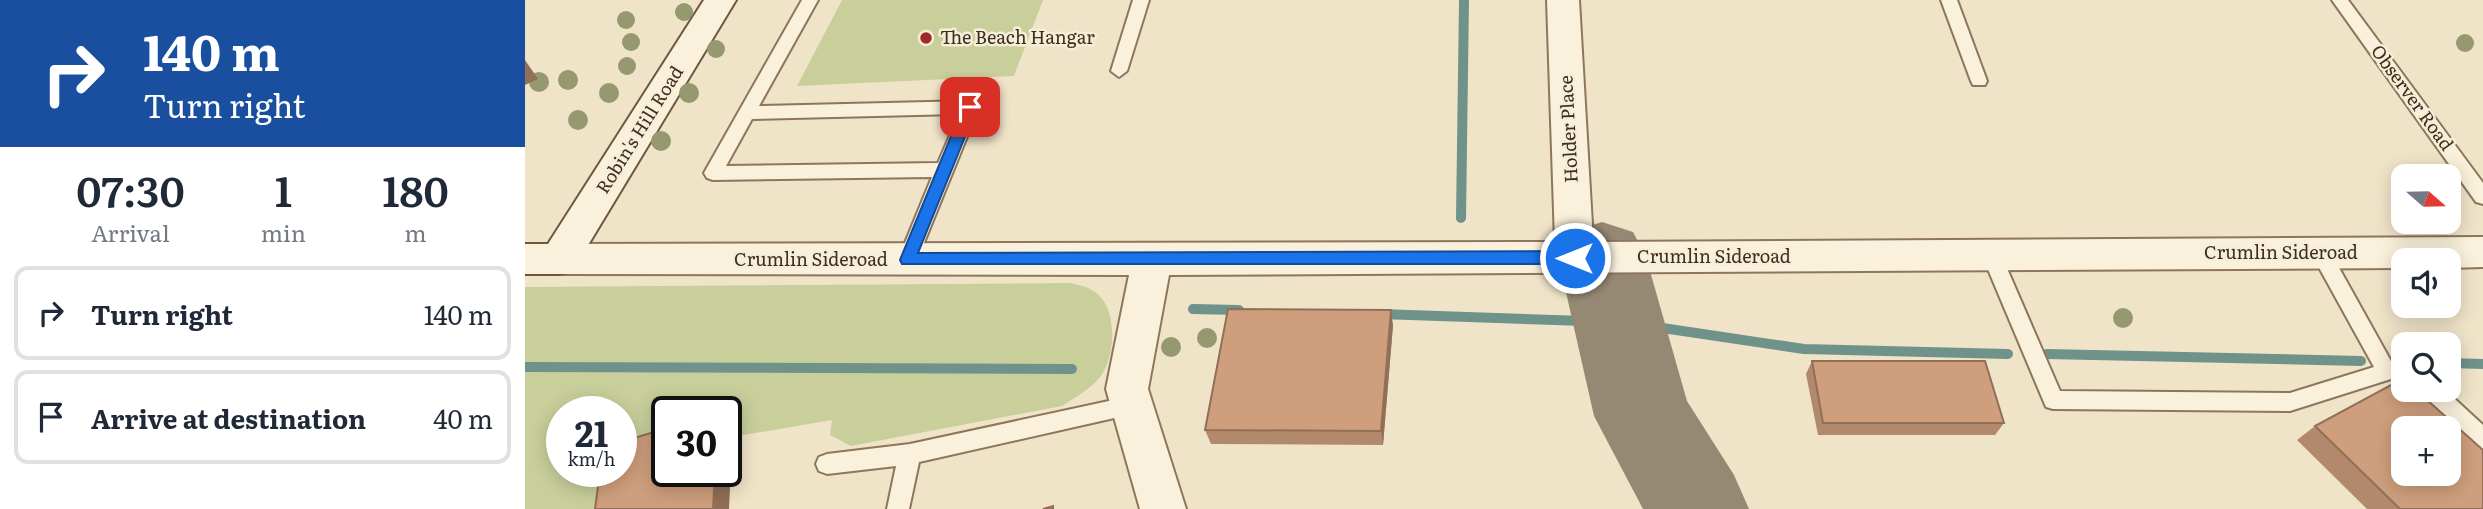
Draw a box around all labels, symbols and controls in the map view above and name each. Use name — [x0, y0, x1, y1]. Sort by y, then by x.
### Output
text: 140 m — [143, 13, 280, 86]
place label: The Beach Hangar — [940, 23, 1095, 50]
icon: right — [28, 28, 119, 119]
marker: The Beach Hangar — [918, 30, 934, 46]
street label: Observer Road — [2365, 38, 2461, 156]
street label: Robin's Hill Road — [588, 60, 689, 198]
street label: Holder Place — [1551, 75, 1584, 184]
pin — [940, 77, 1000, 137]
text: Turn right — [143, 80, 305, 128]
icon: arrive — [951, 88, 989, 126]
text: 07:30 — [76, 158, 185, 220]
text: 1 — [275, 158, 292, 220]
text: 180 — [382, 158, 449, 220]
north arrow — [2391, 164, 2461, 234]
map controls — [2391, 164, 2461, 486]
text: Arrival — [91, 215, 170, 249]
text: min — [261, 215, 306, 249]
text: m — [404, 215, 427, 249]
position arrow — [1538, 221, 1612, 295]
street label: Crumlin Sideroad — [2204, 238, 2358, 265]
street label: Crumlin Sideroad — [1637, 242, 1791, 269]
street label: Crumlin Sideroad — [734, 245, 888, 272]
button: sound — [2391, 248, 2461, 318]
icon: right — [32, 294, 70, 332]
text: Turn right — [91, 294, 233, 333]
text: 140 m — [424, 294, 493, 333]
button: search — [2391, 332, 2461, 402]
speed limit sign: 30 — [651, 396, 742, 487]
icon: arrive — [32, 398, 70, 436]
text: Arrive at destination — [91, 398, 366, 437]
text: 40 m — [433, 398, 493, 437]
text: 21 — [575, 406, 608, 458]
button: + — [2391, 416, 2461, 486]
text: km/h — [568, 445, 615, 472]

